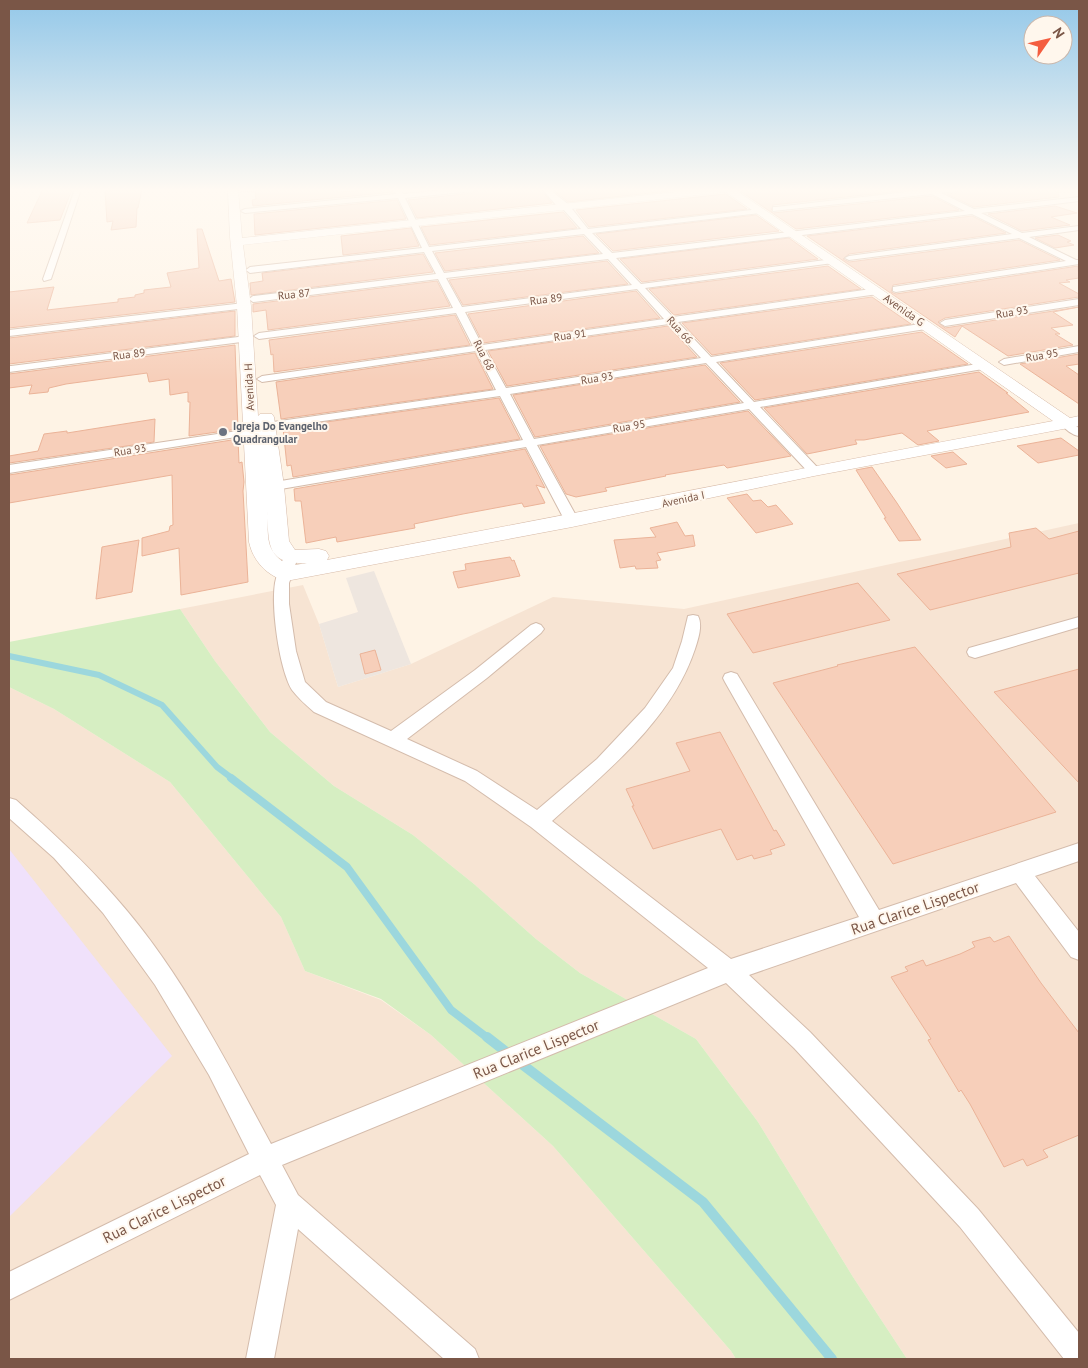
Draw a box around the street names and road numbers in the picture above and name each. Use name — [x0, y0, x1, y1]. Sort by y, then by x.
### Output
street label: Rua 87 — [277, 285, 311, 303]
street label: Rua 89 — [529, 290, 563, 308]
street label: Avenida G — [881, 291, 927, 329]
street label: Rua 93 — [995, 303, 1029, 321]
street label: Rua 66 — [664, 313, 696, 347]
street label: Rua 91 — [553, 326, 587, 344]
street label: Rua 68 — [470, 337, 498, 373]
street label: Rua 89 — [112, 345, 146, 363]
street label: Rua 95 — [1025, 345, 1059, 365]
street label: Avenida H — [241, 363, 257, 411]
street label: Rua 93 — [580, 369, 614, 387]
street label: Rua 95 — [612, 416, 646, 436]
street label: Rua 93 — [113, 441, 147, 459]
street label: Avenida I — [660, 488, 706, 510]
street label: Rua Clarice Lispector — [848, 877, 982, 939]
street label: Rua Clarice Lispector — [470, 1015, 602, 1083]
street label: Rua Clarice Lispector — [99, 1171, 229, 1247]

